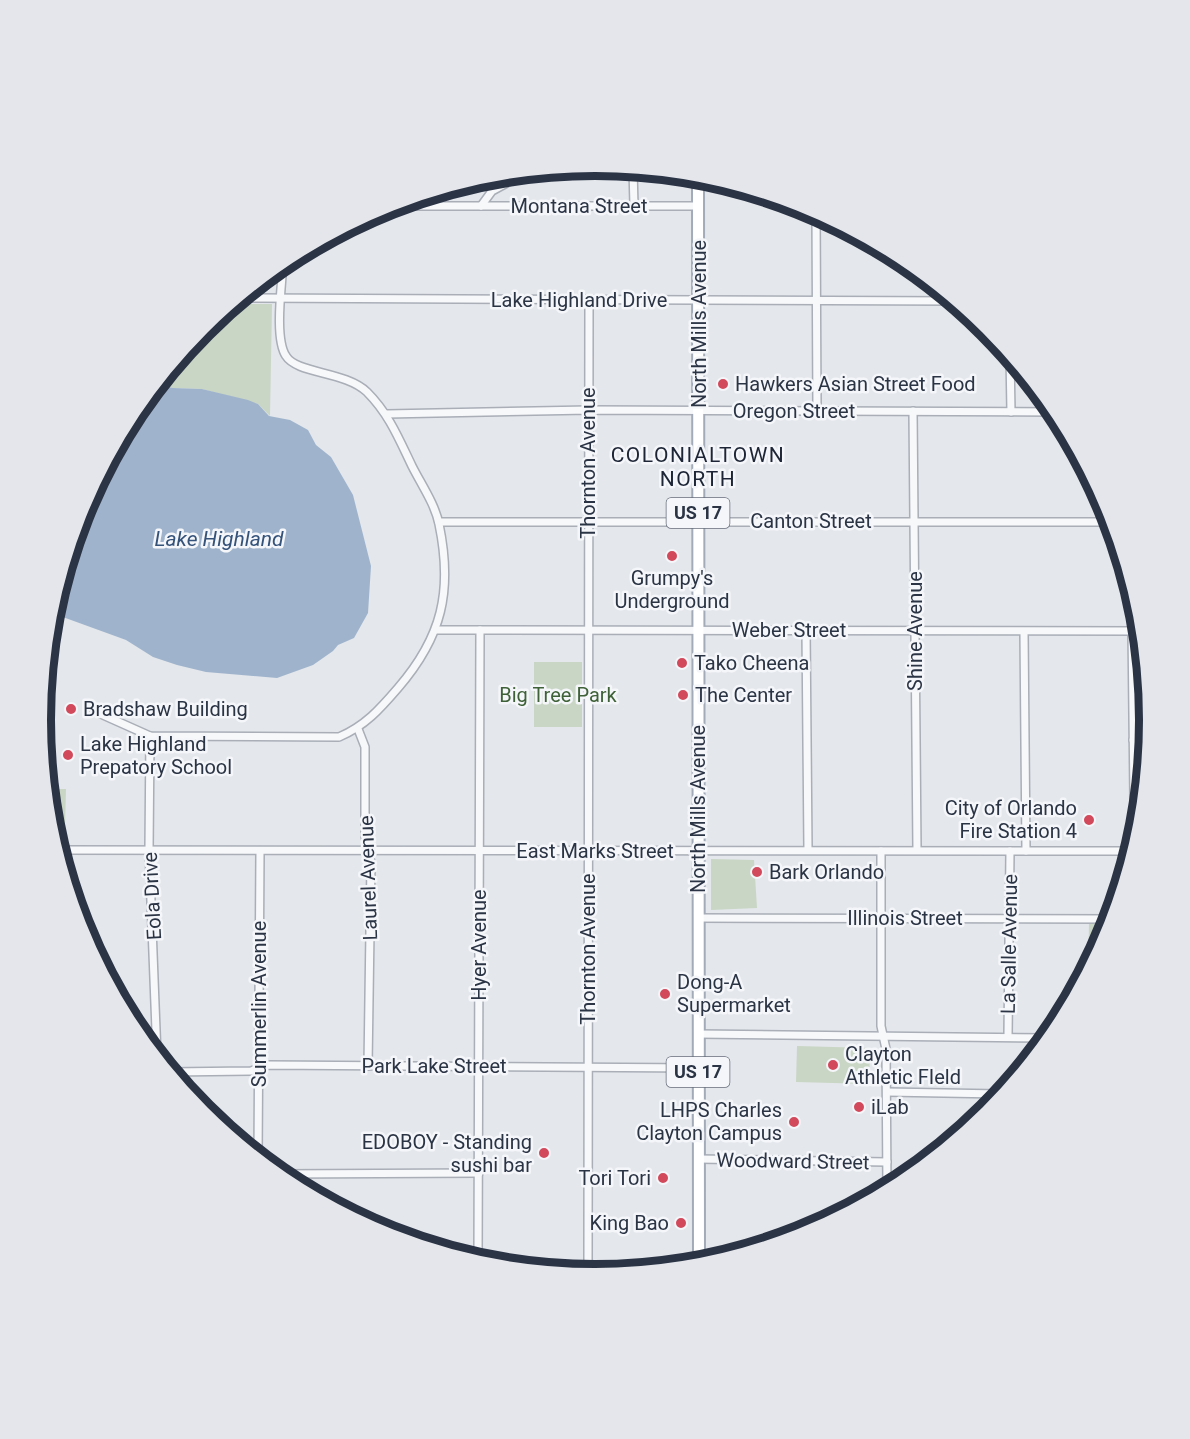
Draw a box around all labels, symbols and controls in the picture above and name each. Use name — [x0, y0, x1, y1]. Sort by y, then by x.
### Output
street label: Montana Street — [511, 194, 647, 218]
street label: North Mills Avenue — [687, 240, 711, 408]
street label: Lake Highland Drive — [491, 288, 667, 312]
place label: Hawkers Asian Street Food — [735, 372, 976, 396]
marker: Hawkers Asian Street Food — [716, 377, 730, 391]
street label: Thornton Avenue — [576, 387, 600, 539]
street label: Oregon Street — [733, 399, 855, 423]
district label: COLONIALTOWN NORTH — [611, 443, 785, 491]
road number: US 17 — [666, 498, 730, 528]
street label: Canton Street — [750, 509, 872, 533]
water label: Lake Highland — [154, 527, 284, 551]
marker: Grumpy's Underground — [665, 549, 679, 563]
place label: Grumpy's Underground — [614, 566, 730, 613]
street label: Shine Avenue — [903, 571, 927, 691]
street label: Weber Street — [732, 618, 846, 642]
place label: Tako Cheena — [694, 651, 809, 675]
marker: Tako Cheena — [675, 656, 689, 670]
park label: Big Tree Park — [499, 683, 618, 707]
place label: The Center — [695, 683, 792, 707]
marker: The Center — [676, 688, 690, 702]
place label: Bradshaw Building — [83, 697, 248, 721]
marker: Bradshaw Building — [64, 702, 78, 716]
street label: North Mills Avenue — [686, 725, 710, 893]
place label: Lake Highland Prepatory School — [80, 732, 232, 779]
marker: Lake Highland Prepatory School — [61, 748, 75, 762]
place label: City of Orlando Fire Station 4 — [945, 796, 1077, 843]
marker: City of Orlando Fire Station 4 — [1082, 813, 1096, 827]
street label: Laurel Avenue — [354, 815, 382, 941]
street label: East Marks Street — [516, 839, 674, 863]
street label: Eola Drive — [138, 851, 166, 941]
place label: Bark Orlando — [769, 860, 884, 884]
marker: Bark Orlando — [750, 865, 764, 879]
street label: Thornton Avenue — [576, 873, 600, 1025]
street label: La Salle Avenue — [996, 874, 1022, 1014]
street label: Hyer Avenue — [467, 889, 491, 1001]
street label: Illinois Street — [847, 906, 963, 930]
street label: Summerlin Avenue — [247, 921, 271, 1087]
place label: Dong-A Supermarket — [677, 970, 791, 1017]
marker: Dong-A Supermarket — [658, 987, 672, 1001]
place label: Clayton Athletic FIeld — [845, 1042, 961, 1089]
street label: Park Lake Street — [361, 1054, 507, 1078]
road number: US 17 — [666, 1057, 730, 1087]
marker: Clayton Athletic FIeld — [826, 1058, 840, 1072]
place label: iLab — [871, 1095, 909, 1119]
place label: LHPS Charles Clayton Campus — [636, 1098, 782, 1145]
marker: iLab — [852, 1100, 866, 1114]
marker: LHPS Charles Clayton Campus — [787, 1115, 801, 1129]
place label: EDOBOY - Standing sushi bar — [362, 1130, 532, 1177]
marker: EDOBOY - Standing sushi bar — [537, 1146, 551, 1160]
street label: Woodward Street — [716, 1148, 870, 1174]
place label: Tori Tori — [578, 1166, 651, 1190]
marker: Tori Tori — [656, 1171, 670, 1185]
place label: King Bao — [590, 1211, 669, 1235]
marker: King Bao — [674, 1216, 688, 1230]

